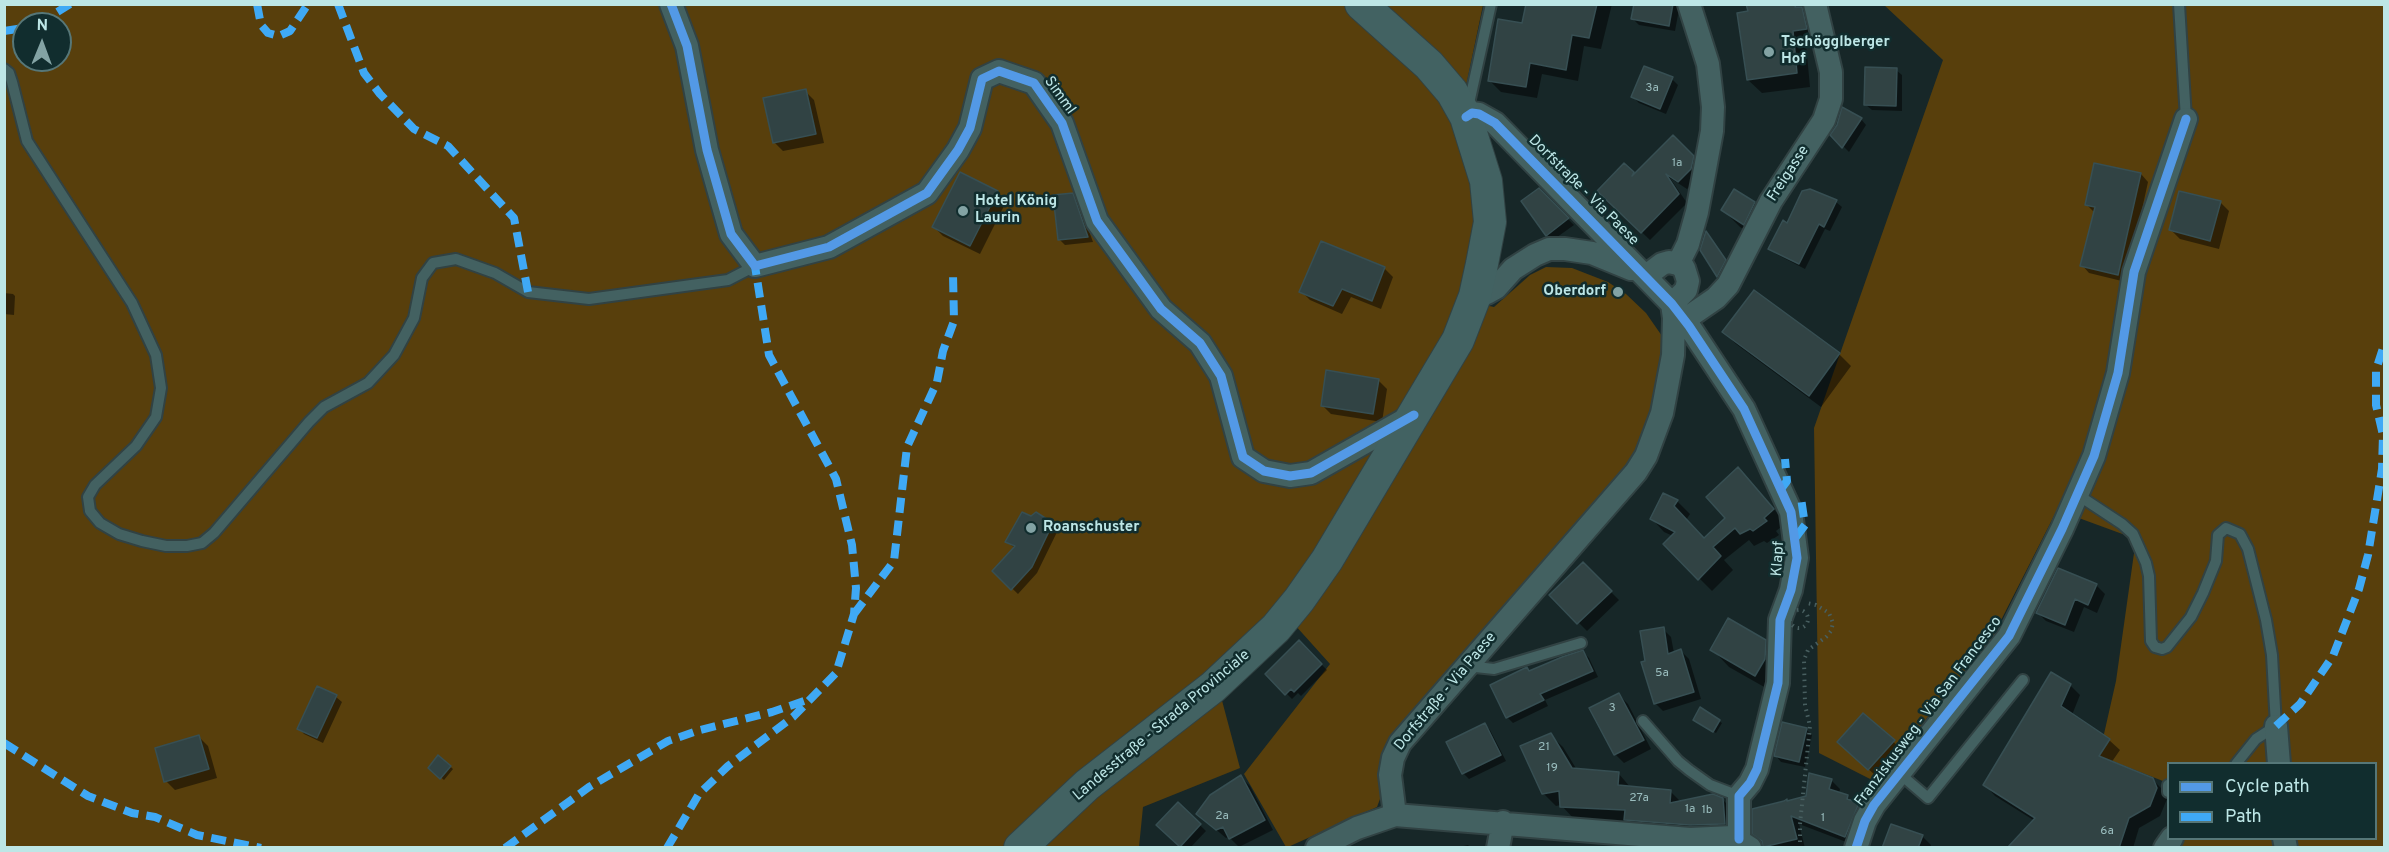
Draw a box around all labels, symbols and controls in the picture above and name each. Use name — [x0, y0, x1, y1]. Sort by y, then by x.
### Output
north arrow — [12, 12, 72, 72]
text: N — [36, 16, 48, 36]
place label: Tschögglberger Hof — [1781, 34, 1890, 69]
marker: Tschögglberger Hof — [1762, 45, 1776, 59]
street label: Simml — [1039, 74, 1079, 118]
house number: 3a — [1645, 82, 1659, 96]
street label: Dorfstraße - Via Paese — [1524, 132, 1642, 250]
street label: Freigasse — [1764, 143, 1814, 205]
house number: 1a — [1672, 157, 1682, 171]
place label: Hotel König Laurin — [975, 193, 1057, 228]
marker: Hotel König Laurin — [956, 204, 970, 218]
place label: Oberdorf — [1543, 283, 1606, 301]
marker: Oberdorf — [1611, 285, 1625, 299]
place label: Roanschuster — [1043, 519, 1140, 537]
marker: Roanschuster — [1024, 521, 1038, 535]
street label: Klapf — [1769, 541, 1789, 577]
street label: Franziskusweg - Via San Francesco — [1852, 613, 2006, 811]
street label: Dorfstraße - Via Paese — [1391, 629, 1501, 755]
street label: Landesstraße - Strada Provinciale — [1070, 647, 1254, 805]
house number: 5a — [1655, 667, 1669, 681]
house number: 3 — [1608, 702, 1616, 716]
house number: 21 — [1538, 741, 1550, 755]
house number: 19 — [1546, 762, 1558, 776]
legend — [2167, 762, 2377, 840]
text: Cycle path — [2225, 776, 2310, 799]
house number: 27a — [1629, 792, 1649, 806]
house number: 1a — [1685, 803, 1695, 817]
house number: 1b — [1701, 804, 1713, 818]
text: Path — [2225, 806, 2262, 829]
house number: 2a — [1215, 810, 1229, 824]
house number: 1 — [1821, 812, 1825, 826]
house number: 6a — [2100, 825, 2114, 839]

